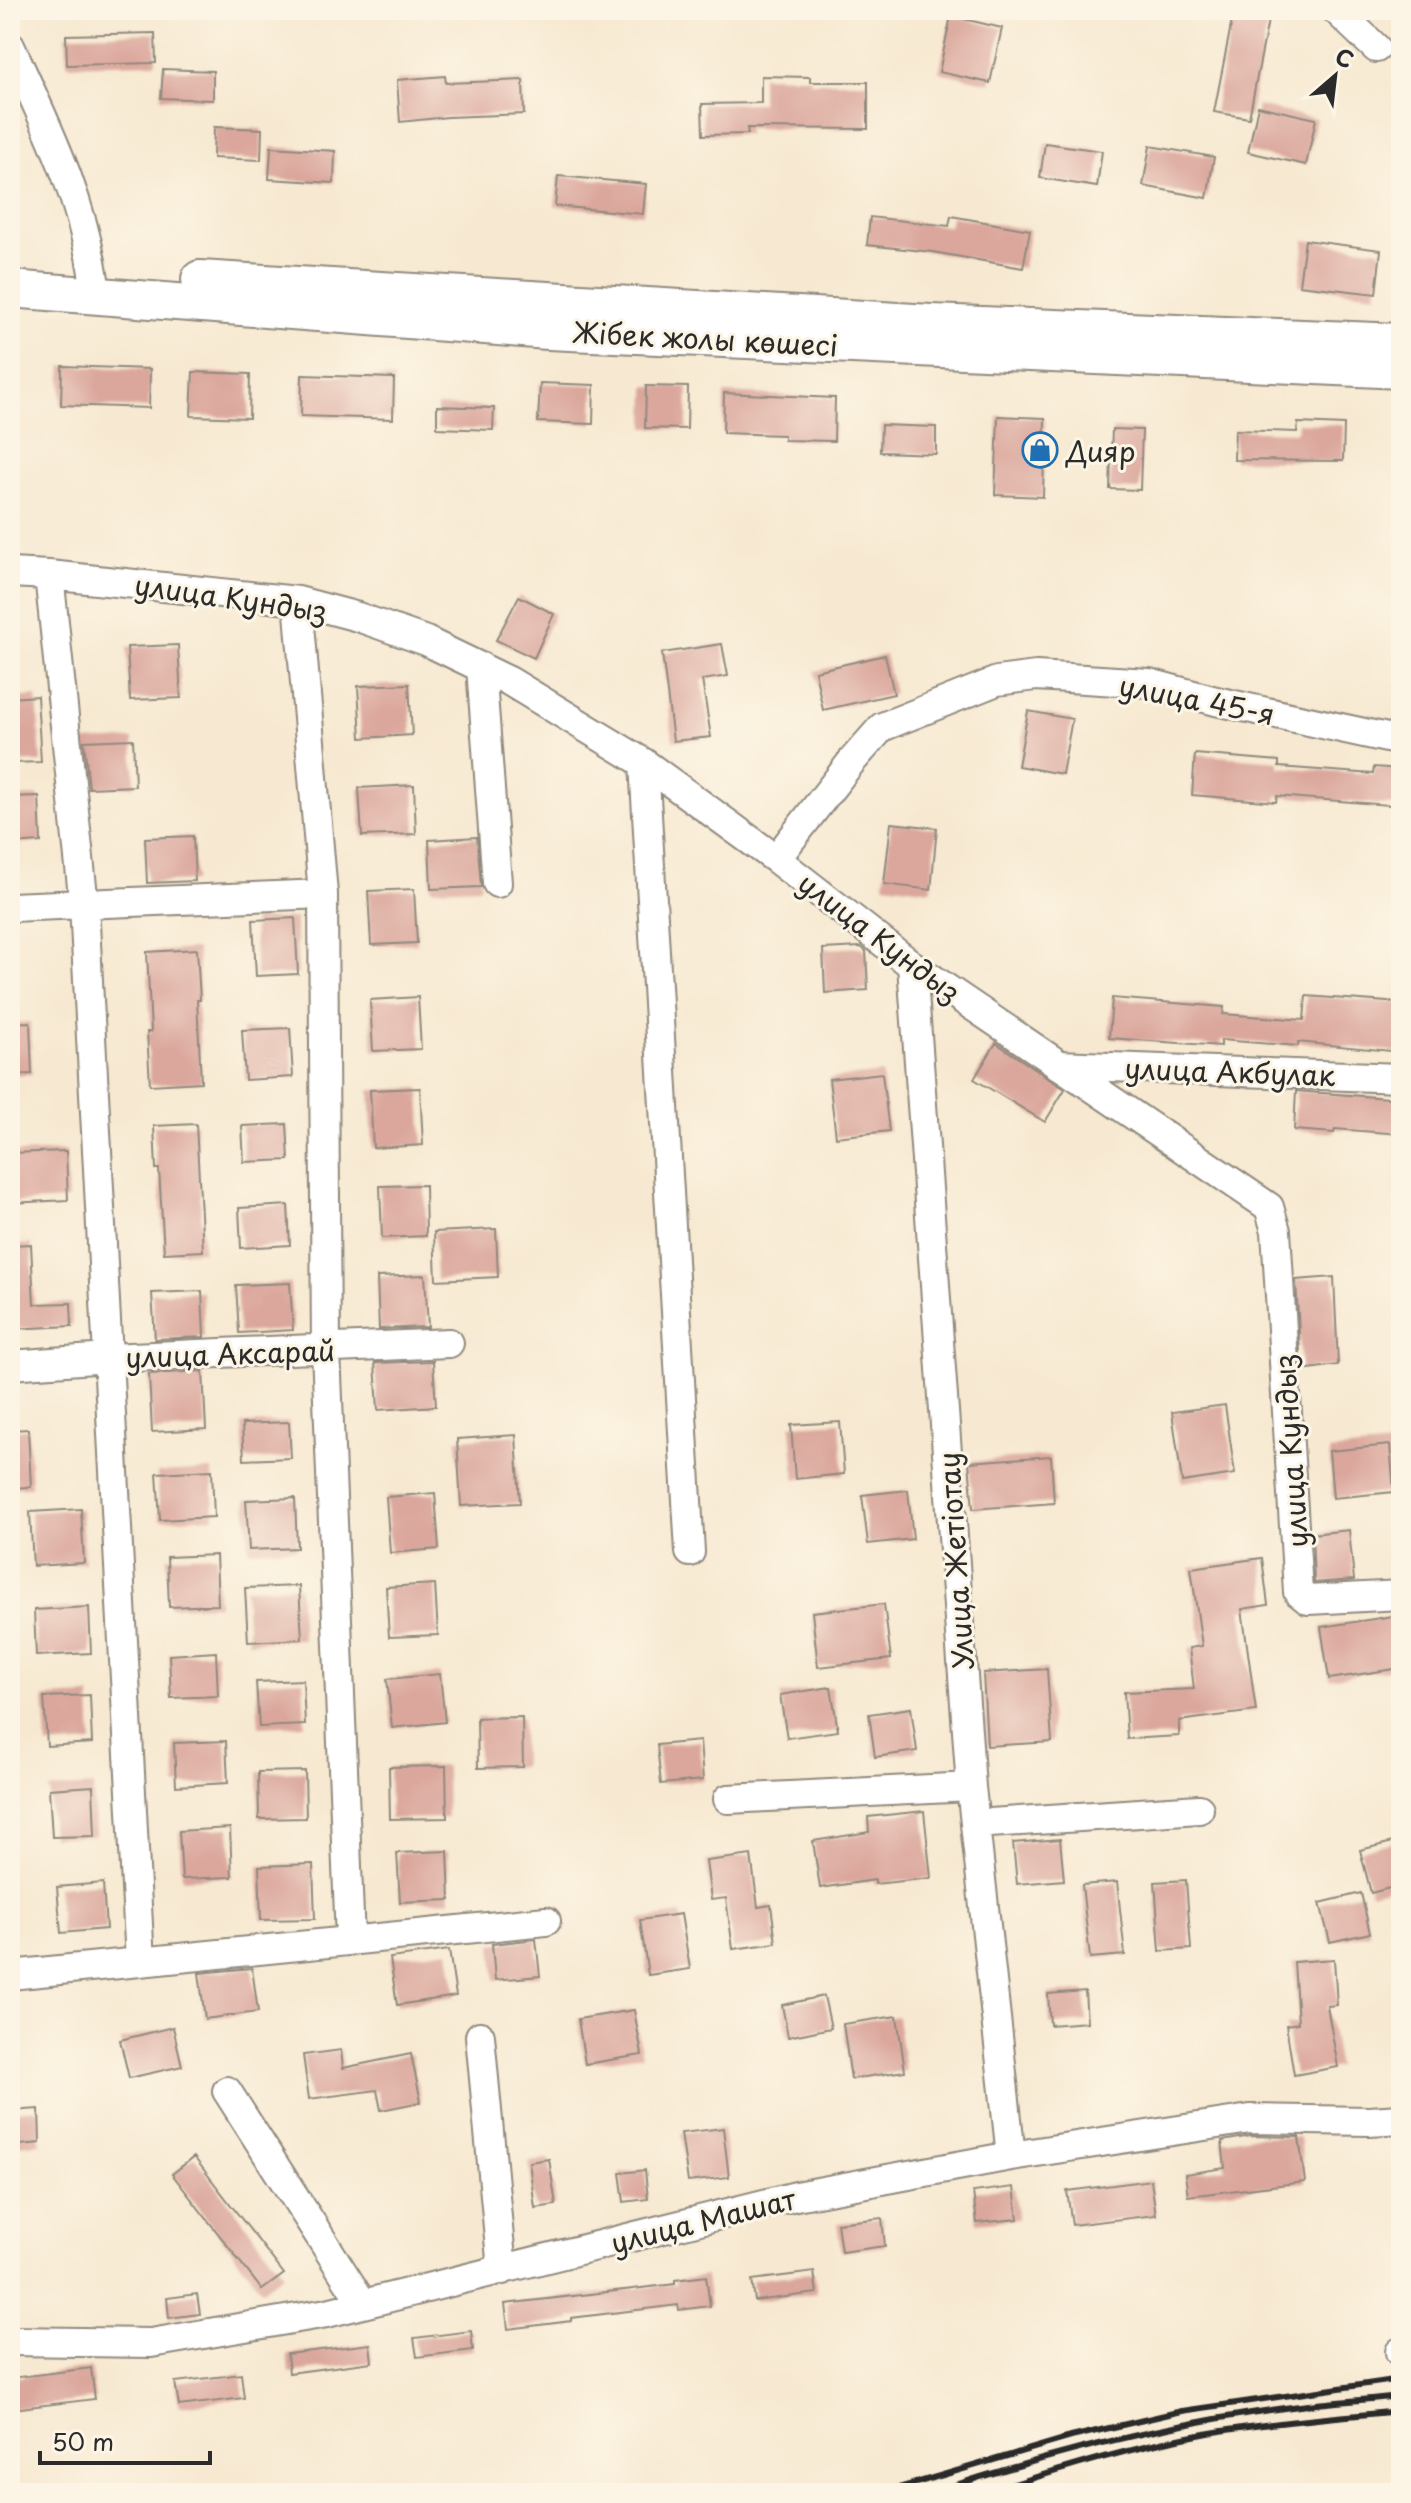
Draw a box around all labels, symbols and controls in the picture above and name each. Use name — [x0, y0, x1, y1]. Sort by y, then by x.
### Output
north arrow — [1295, 36, 1375, 116]
text: С — [1330, 39, 1360, 75]
street label: Жібек жолы көшесі — [571, 310, 839, 366]
place label: Дияр — [1065, 429, 1136, 472]
shop icon: Дияр — [1021, 431, 1059, 469]
street label: улица Кундыз — [132, 562, 330, 632]
street label: улица 45-я — [1116, 663, 1278, 735]
street label: улица Кундыз — [790, 861, 970, 1013]
street label: улица Акбулак — [1124, 1046, 1336, 1096]
street label: улица Аксарай — [125, 1328, 335, 1378]
street label: улица Кундыз — [1262, 1353, 1318, 1549]
street label: Улица Жетіотау — [926, 1451, 984, 1671]
street label: улица Машат — [606, 2176, 801, 2264]
scale bar — [40, 2415, 210, 2465]
text: 50 m — [52, 2423, 114, 2459]

